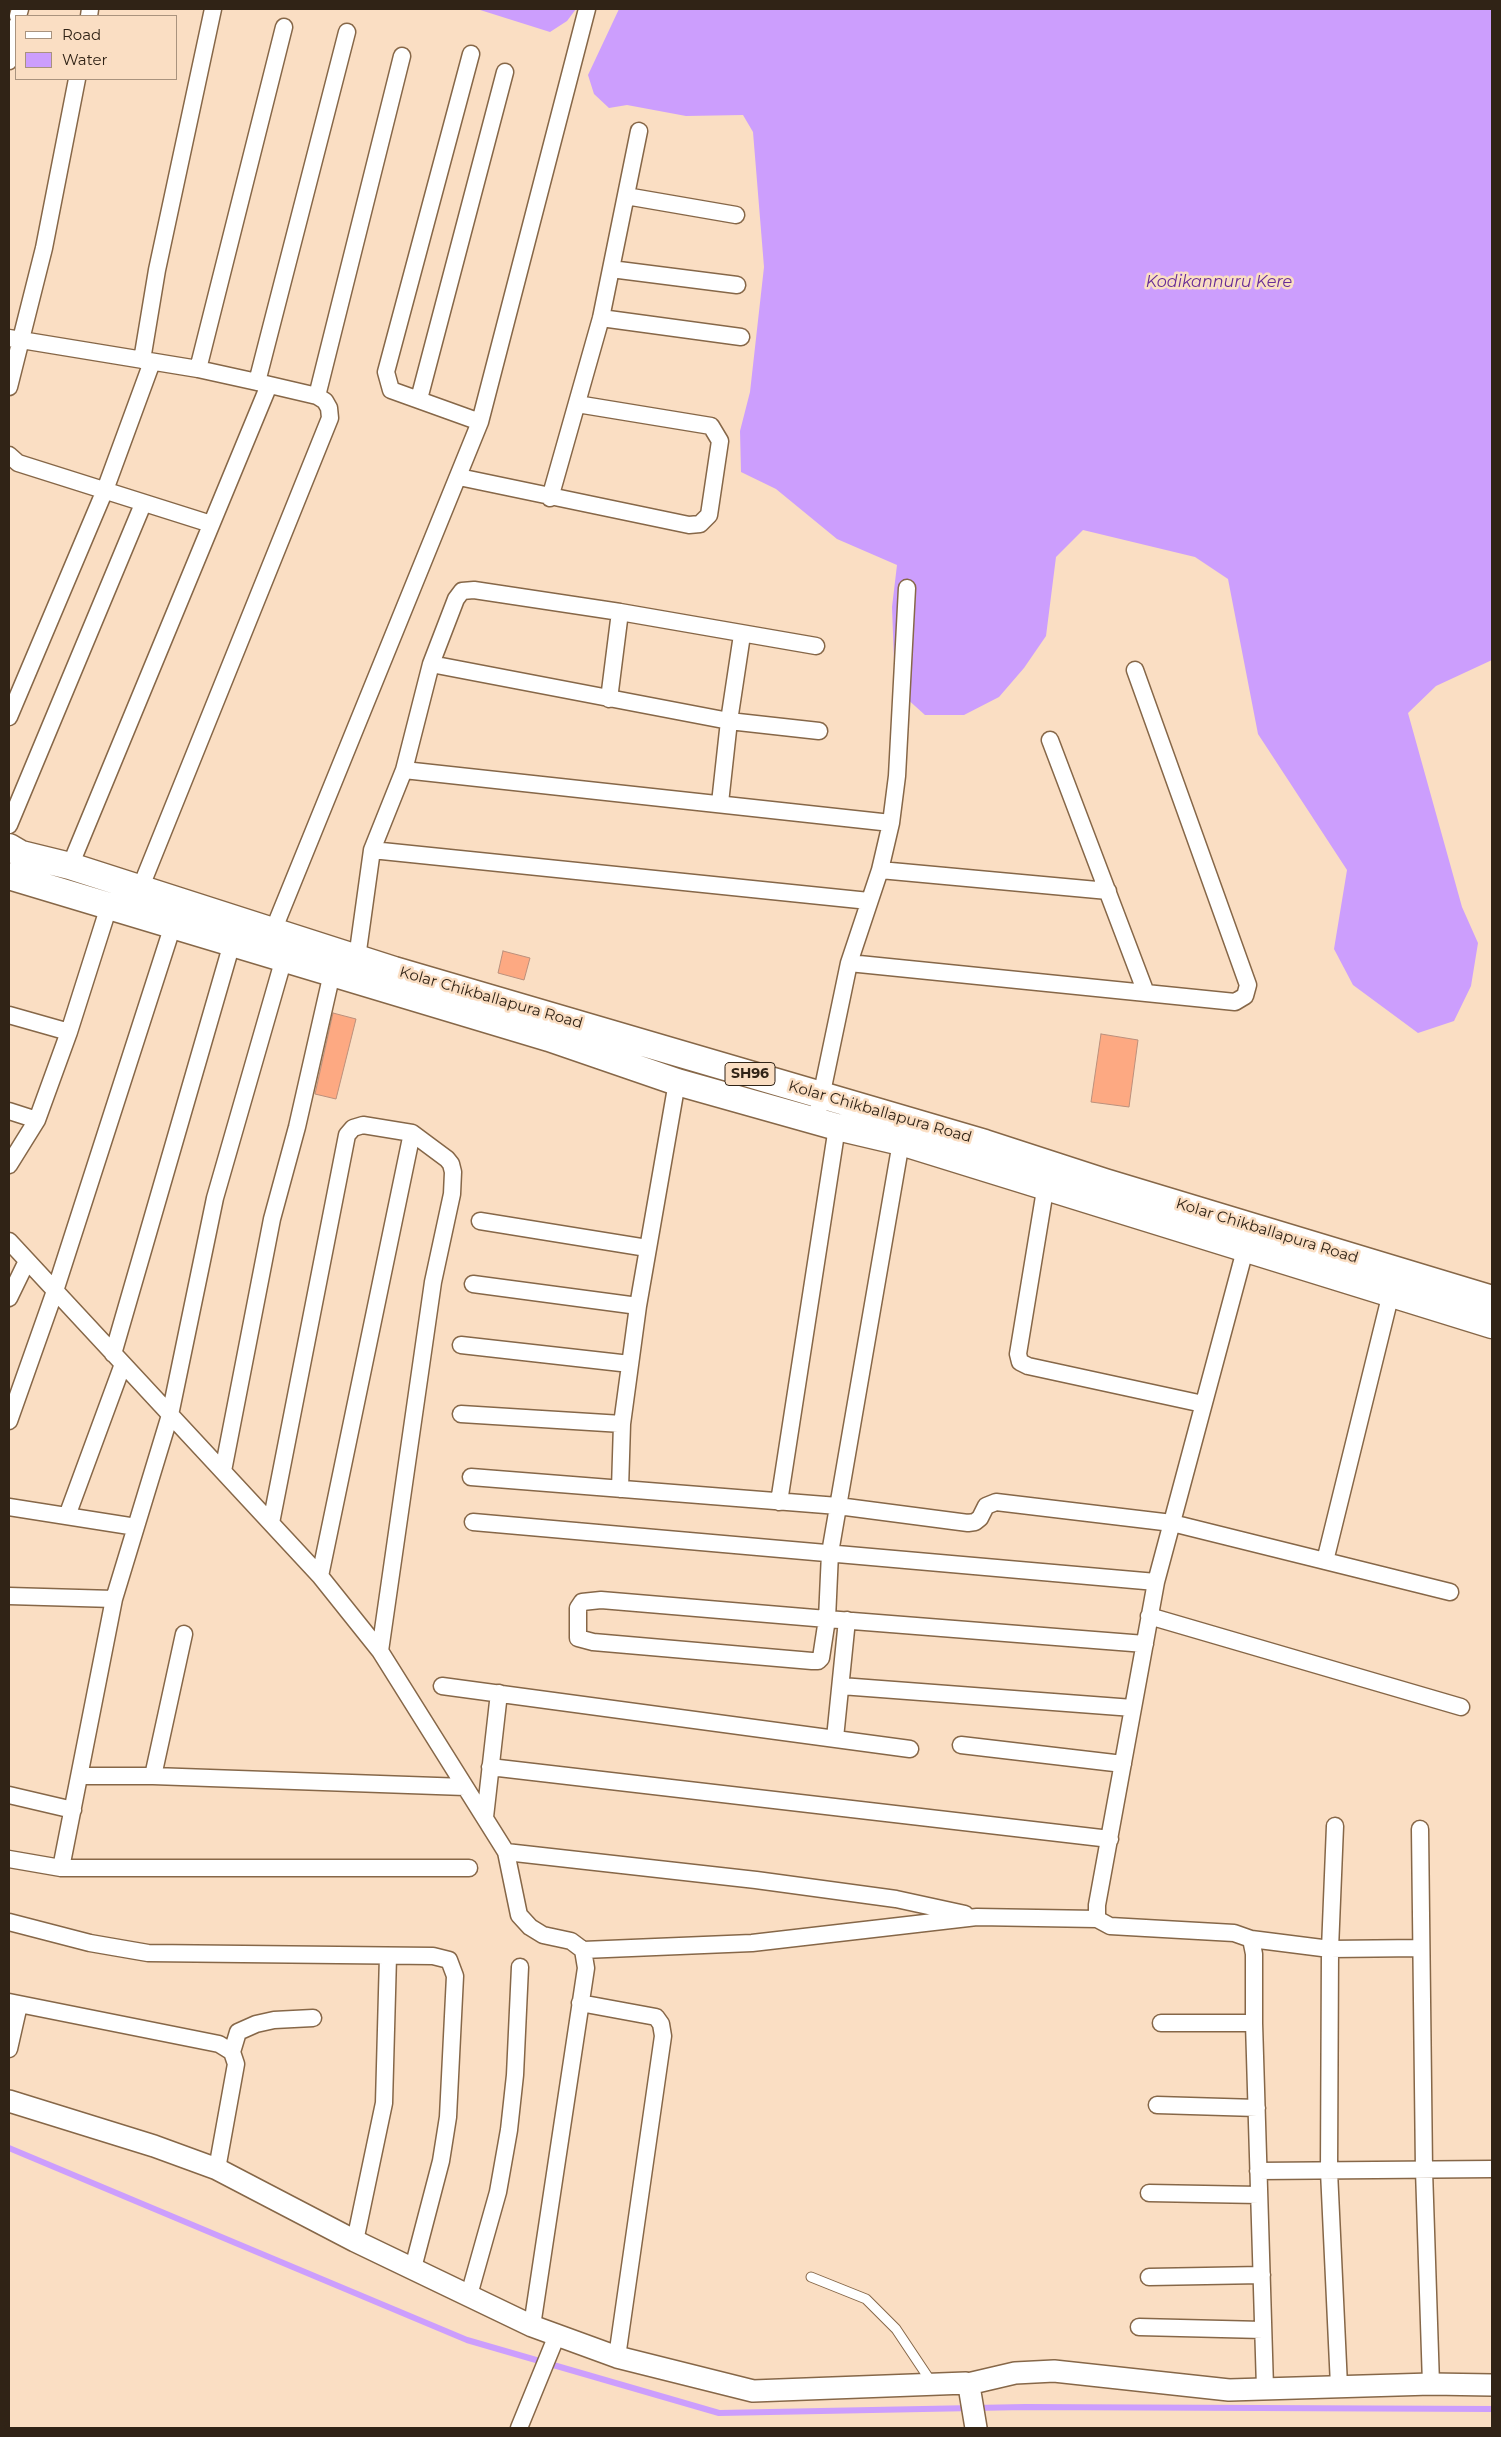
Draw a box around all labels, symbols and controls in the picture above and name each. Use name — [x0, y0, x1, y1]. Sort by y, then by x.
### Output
legend — [15, 15, 178, 80]
text: Road — [62, 25, 101, 44]
text: Water — [62, 50, 108, 69]
water label: Kodikannuru Kere — [1146, 272, 1292, 292]
street label: Kolar Chikballapura Road — [397, 963, 585, 1033]
road number: SH96 — [725, 1062, 775, 1086]
street label: Kolar Chikballapura Road — [786, 1077, 974, 1147]
street label: Kolar Chikballapura Road — [1174, 1195, 1360, 1267]

